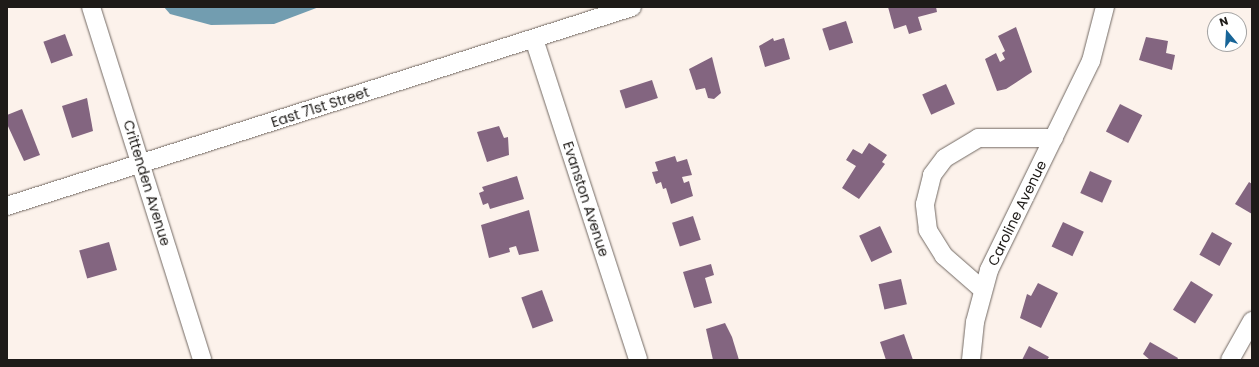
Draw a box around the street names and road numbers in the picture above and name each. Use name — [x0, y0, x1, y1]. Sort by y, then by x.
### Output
street label: East 71st Street — [269, 83, 371, 131]
street label: Crittenden Avenue — [120, 118, 174, 248]
street label: Evanston Avenue — [559, 139, 613, 259]
street label: Caroline Avenue — [984, 158, 1050, 268]

